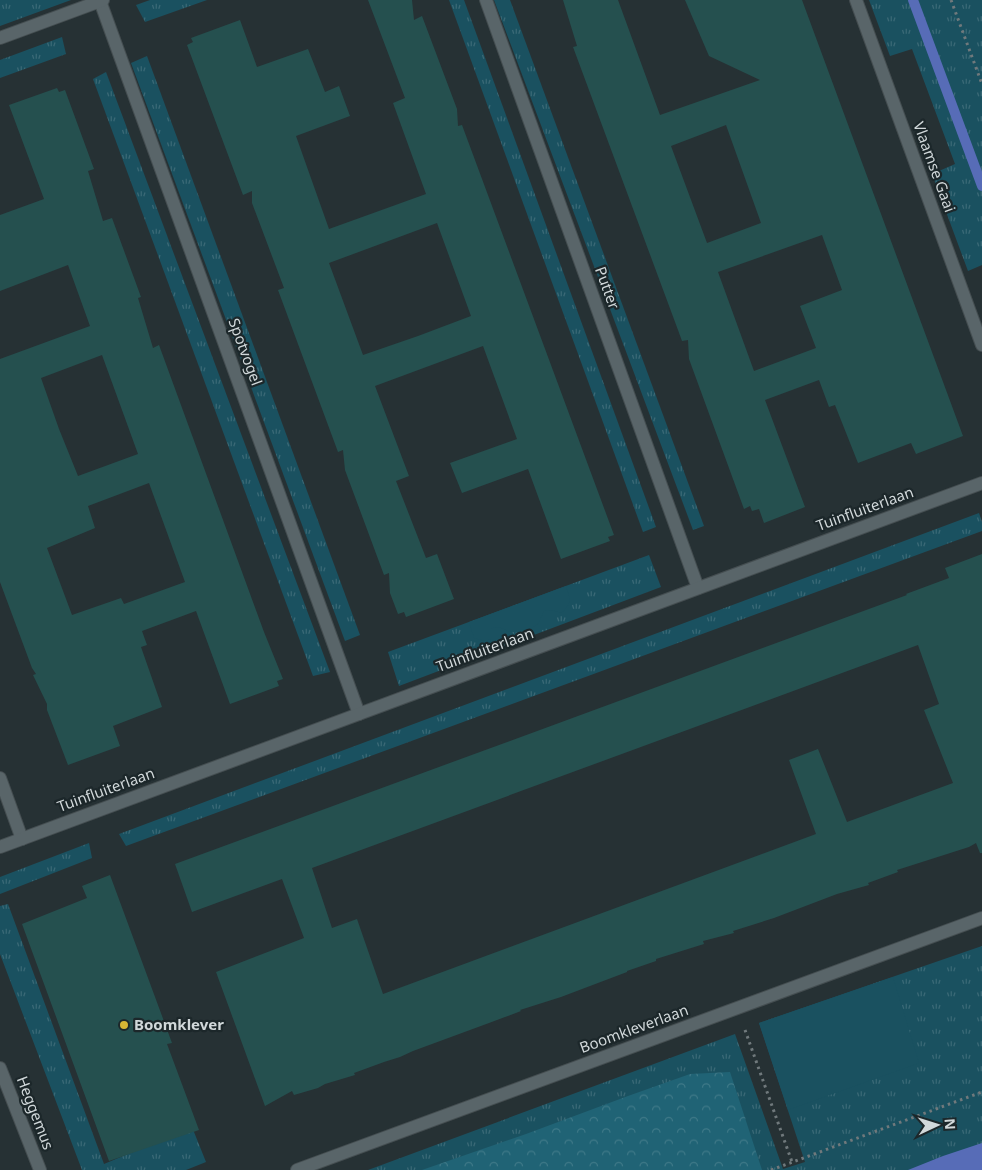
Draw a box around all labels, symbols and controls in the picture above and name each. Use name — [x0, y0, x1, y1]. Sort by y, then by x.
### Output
street label: Vlaamse Gaai — [909, 119, 961, 215]
street label: Putter — [591, 264, 625, 312]
street label: Spotvogel — [225, 315, 267, 388]
street label: Tuinfluiterlaan — [813, 481, 916, 535]
street label: Tuinfluiterlaan — [433, 622, 536, 676]
street label: Tuinfluiterlaan — [54, 762, 157, 816]
street label: Boomkleverlaan — [577, 999, 691, 1057]
place label: Boomklever — [134, 1014, 224, 1034]
marker: Boomklever — [118, 1019, 130, 1031]
street label: Heggemus — [13, 1073, 59, 1152]
north arrow — [912, 1100, 962, 1150]
text: N — [941, 1118, 960, 1130]

